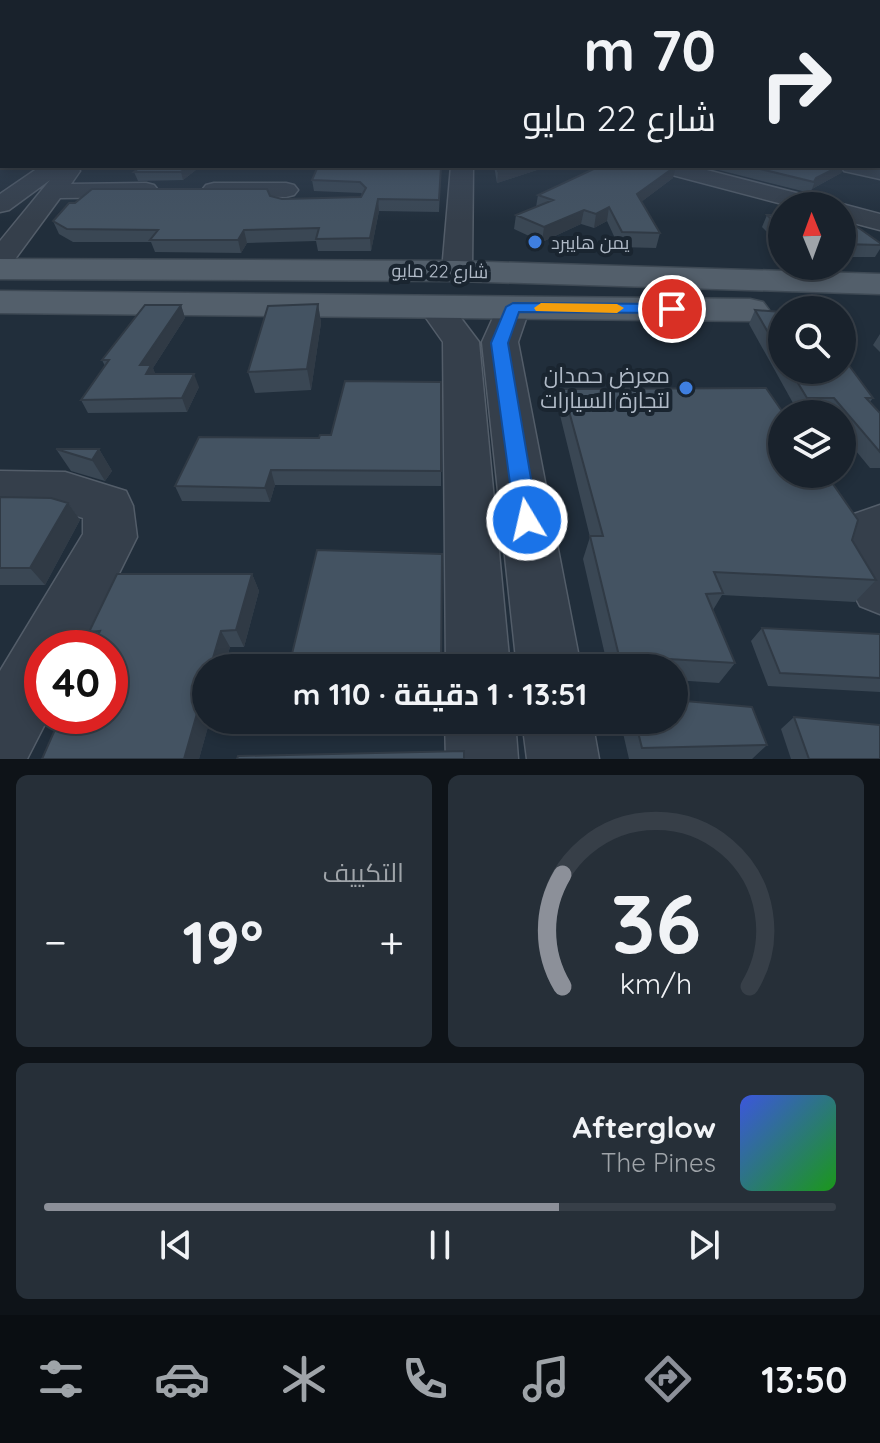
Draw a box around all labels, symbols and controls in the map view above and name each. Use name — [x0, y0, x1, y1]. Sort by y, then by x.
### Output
text: 70 m — [584, 15, 716, 85]
icon: right — [744, 32, 848, 136]
text: شارع 22 مايو — [523, 95, 716, 140]
north arrow — [768, 192, 856, 280]
map controls — [768, 192, 856, 488]
place label: يمن هايبرد — [551, 231, 629, 254]
marker: يمن هايبرد — [526, 233, 544, 251]
street label: شارع 22 مايو — [391, 259, 489, 284]
pin — [638, 275, 706, 343]
icon: arrive — [650, 287, 694, 331]
button: search — [768, 296, 856, 384]
place label: معرض حمدان لتجارة السيارات — [540, 361, 670, 414]
marker: معرض حمدان لتجارة السيارات — [677, 379, 695, 397]
button: layers — [768, 400, 856, 488]
position arrow — [485, 478, 569, 562]
speed limit sign: 40 — [24, 630, 128, 734]
text: 13:51 · 1 دقيقة · 110 m — [293, 675, 587, 713]
text: التكييف — [322, 856, 404, 889]
text: 36 — [611, 870, 701, 974]
text: 19° — [183, 904, 264, 979]
text: − — [44, 914, 67, 969]
text: + — [379, 914, 404, 969]
text: km/h — [620, 965, 692, 1001]
text: Afterglow — [573, 1108, 716, 1146]
text: The Pines — [601, 1146, 716, 1179]
icon: previous — [154, 1223, 198, 1267]
icon: pause — [418, 1223, 462, 1267]
icon: next — [682, 1223, 726, 1267]
icon: filters — [33, 1351, 89, 1407]
icon: car — [154, 1351, 210, 1407]
icon: climate — [276, 1351, 332, 1407]
icon: phone — [397, 1351, 453, 1407]
icon: music — [518, 1351, 574, 1407]
icon: directions — [640, 1351, 696, 1407]
text: 13:50 — [761, 1357, 847, 1402]

